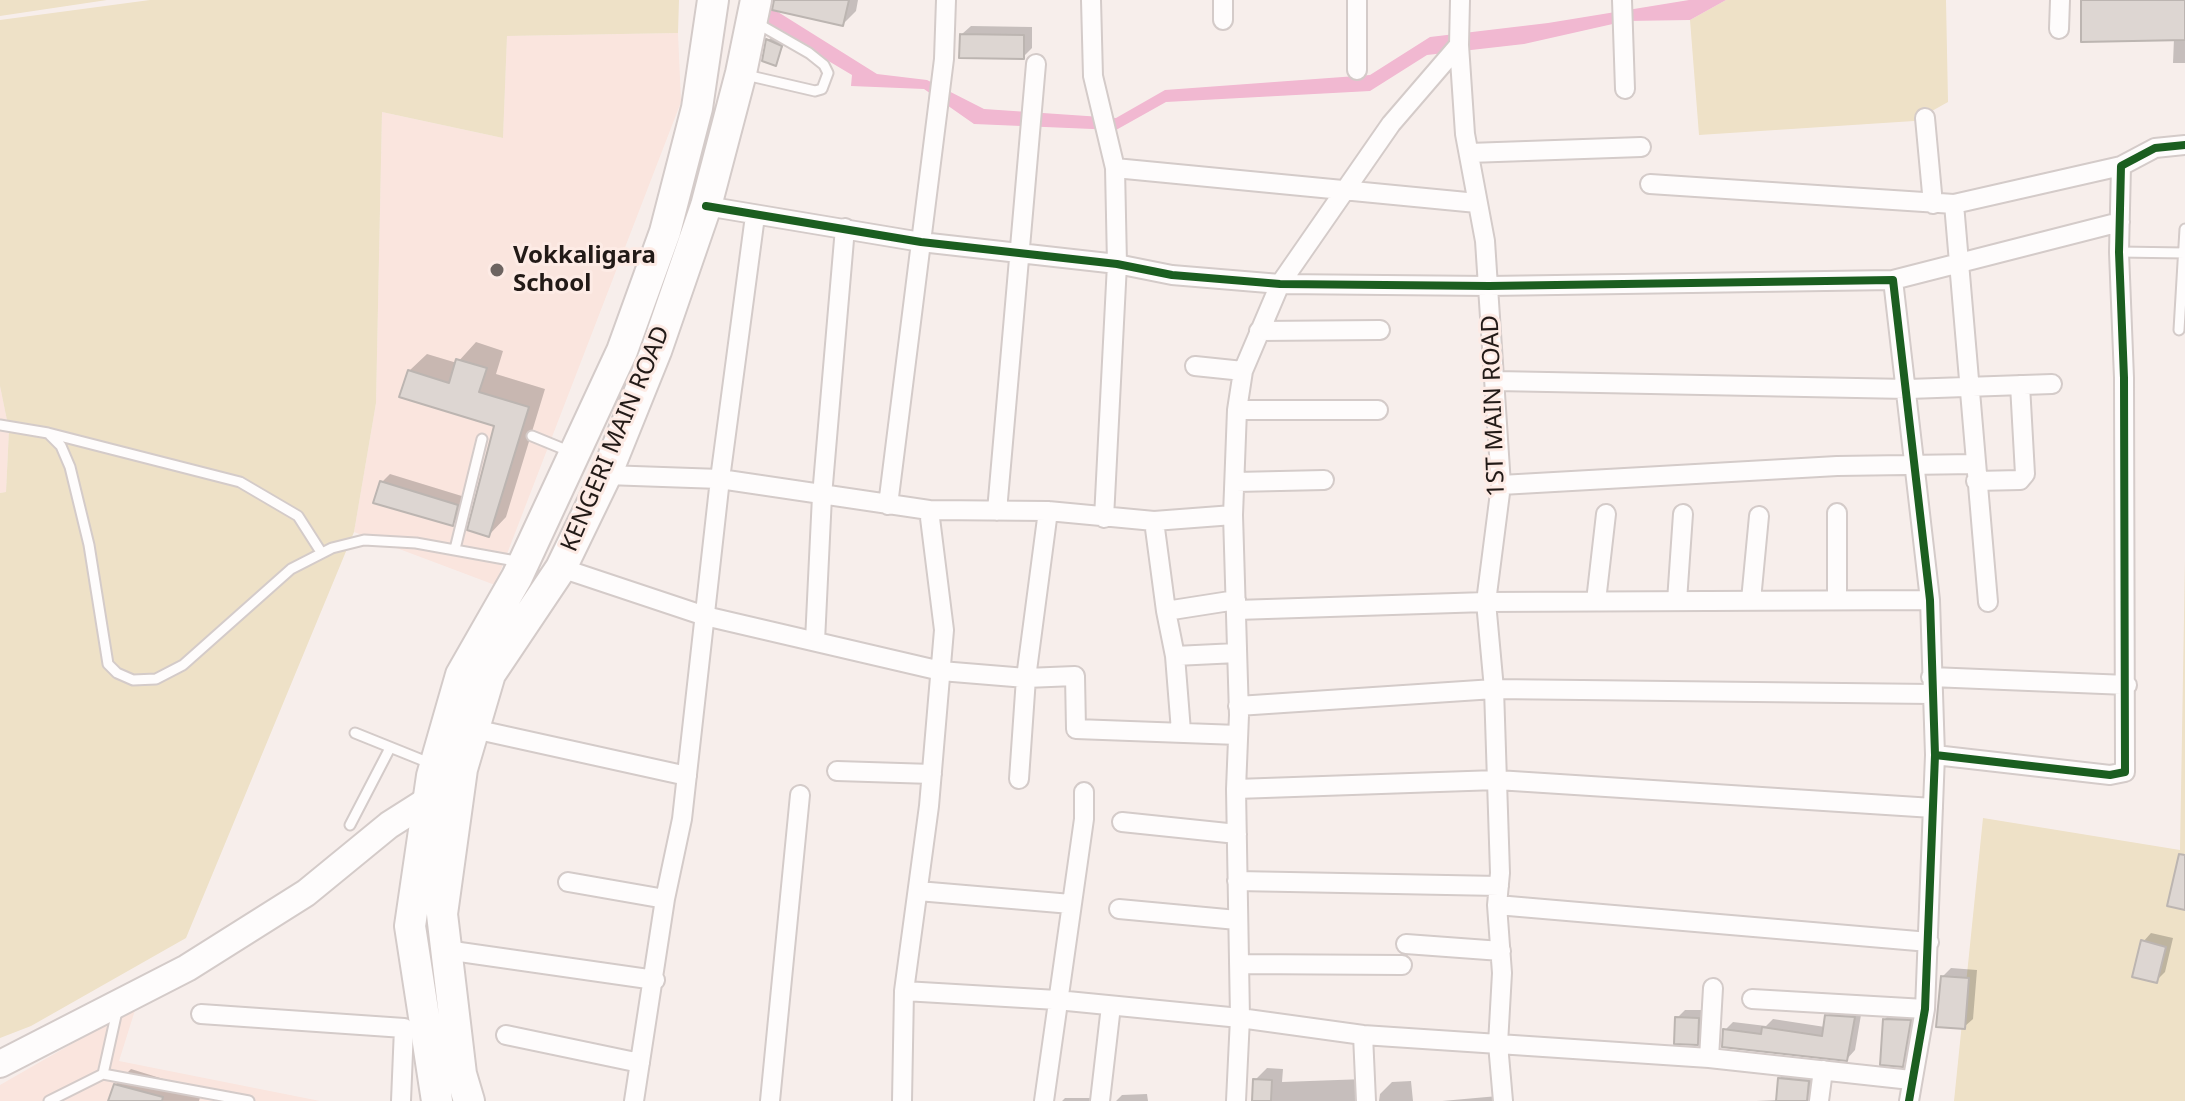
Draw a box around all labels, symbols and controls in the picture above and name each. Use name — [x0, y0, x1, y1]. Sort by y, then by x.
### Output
place label: Vokkaligara School — [513, 242, 656, 298]
marker: Vokkaligara School — [488, 261, 506, 279]
street label: 1ST MAIN ROAD — [1476, 314, 1512, 498]
street label: KENGERI MAIN ROAD — [555, 322, 677, 556]

